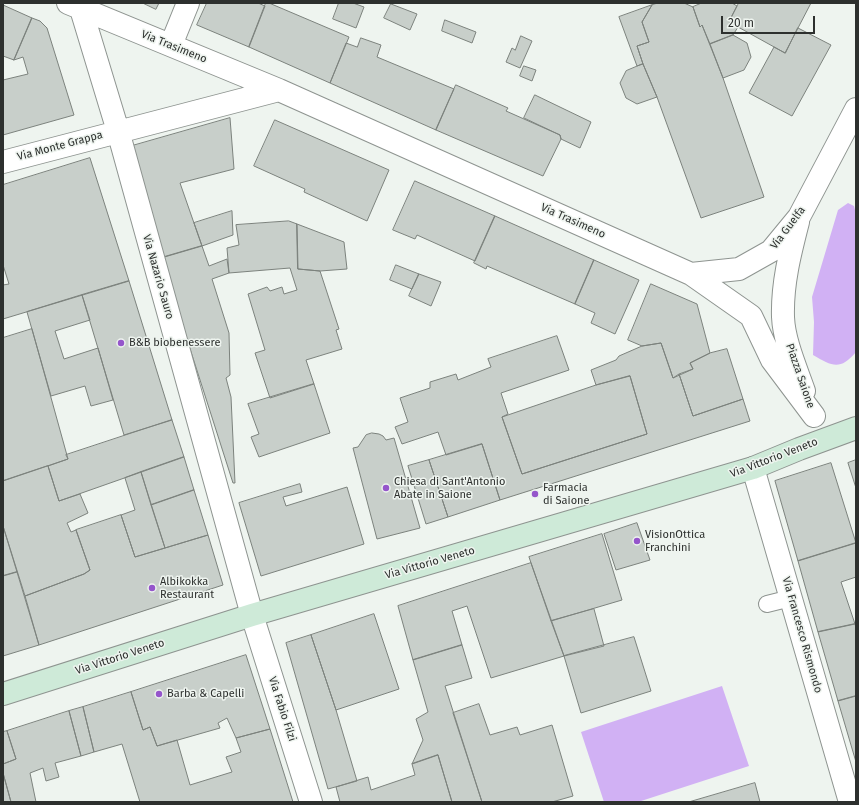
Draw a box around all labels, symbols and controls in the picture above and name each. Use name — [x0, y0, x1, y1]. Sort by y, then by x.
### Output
scale bar — [723, 8, 817, 34]
text: 20 m — [728, 16, 754, 30]
street label: Via Trasimeno — [139, 28, 209, 66]
street label: Via Monte Grappa — [16, 128, 104, 164]
street label: Via Trasimeno — [538, 201, 608, 241]
street label: Via Guelfa — [768, 204, 808, 252]
street label: Via Nazario Sauro — [140, 233, 176, 321]
place label: B&B biobenessere — [129, 336, 220, 350]
marker: B&B biobenessere — [116, 338, 126, 348]
street label: Piazza Saione — [783, 342, 817, 410]
street label: Via Vittorio Veneto — [728, 435, 820, 481]
place label: Chiesa di Sant'Antonio Abate in Saione — [394, 475, 505, 501]
place label: Farmacia di Saione — [543, 481, 590, 507]
marker: Chiesa di Sant'Antonio Abate in Saione — [381, 483, 391, 493]
marker: Farmacia di Saione — [530, 489, 540, 499]
place label: VisionOttica Franchini — [645, 528, 705, 554]
marker: VisionOttica Franchini — [632, 536, 642, 546]
street label: Via Vittorio Veneto — [384, 544, 476, 582]
place label: Albikokka Restaurant — [160, 575, 214, 601]
street label: Via Francesco Rismondo — [779, 575, 825, 695]
marker: Albikokka Restaurant — [147, 583, 157, 593]
street label: Via Vittorio Veneto — [74, 636, 166, 678]
street label: Via Fabio Filzi — [265, 675, 299, 743]
place label: Barba & Capelli — [167, 687, 244, 701]
marker: Barba & Capelli — [154, 689, 164, 699]

